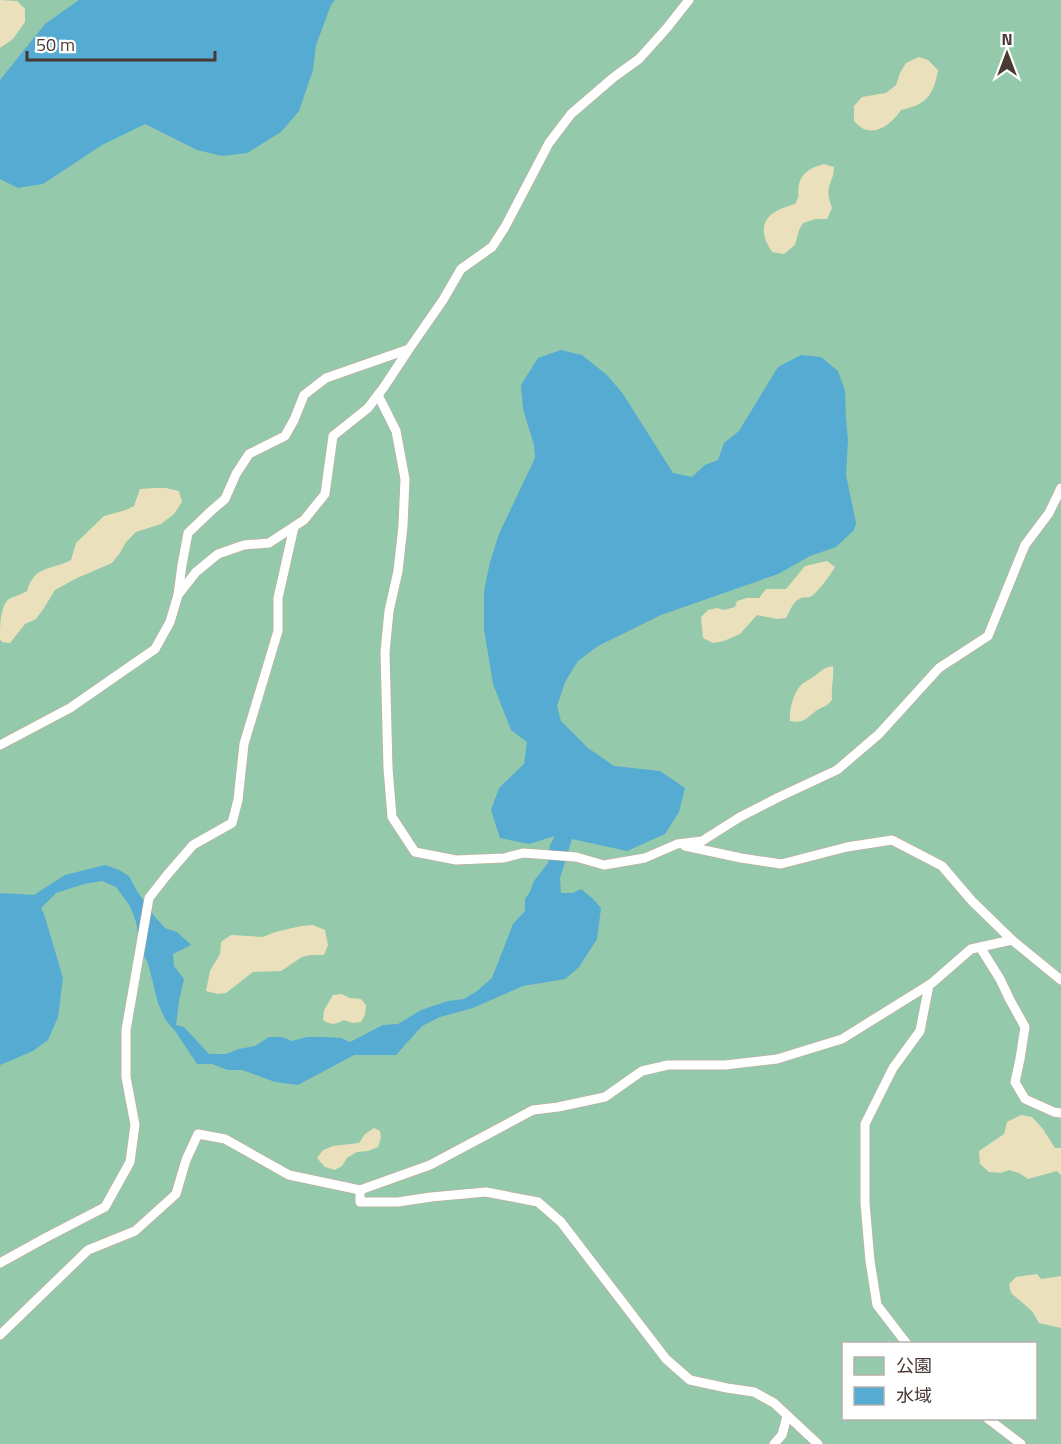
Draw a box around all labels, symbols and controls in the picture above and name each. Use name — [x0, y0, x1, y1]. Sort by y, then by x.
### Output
scale bar — [27, 24, 214, 62]
north arrow — [977, 24, 1037, 84]
text: N — [1001, 27, 1013, 51]
text: 50 m — [36, 31, 75, 58]
legend — [842, 1342, 1037, 1420]
text: 公園 — [896, 1352, 932, 1379]
text: 水域 — [896, 1382, 932, 1409]

